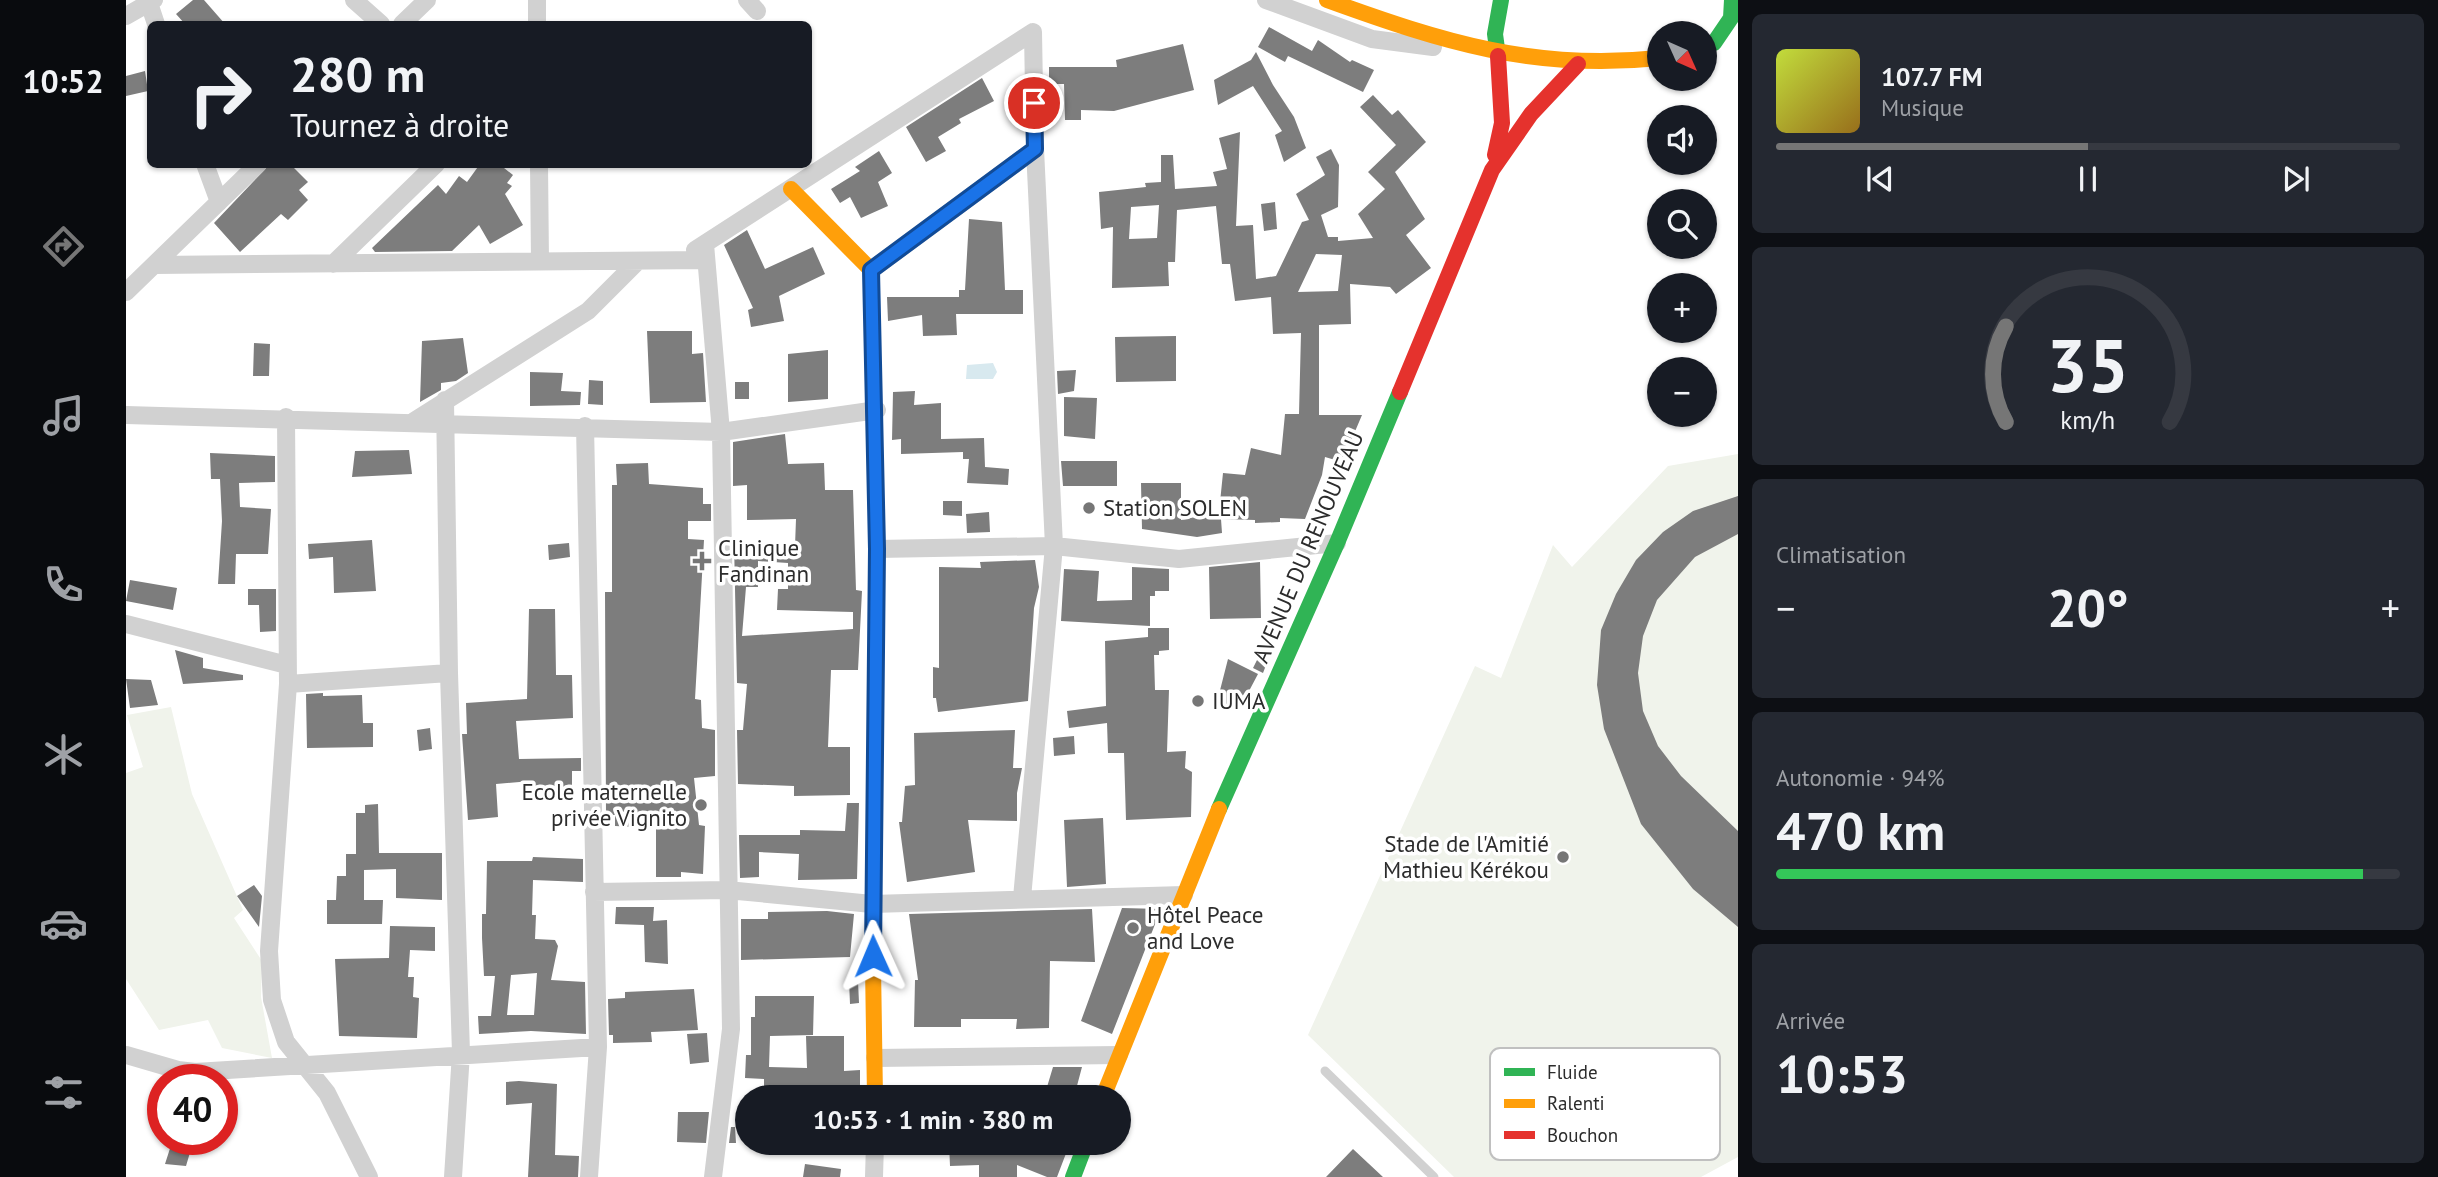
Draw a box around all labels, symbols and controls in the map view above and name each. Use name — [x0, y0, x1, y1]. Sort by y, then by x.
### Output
north arrow — [1647, 21, 1717, 91]
map controls — [1647, 21, 1717, 427]
text: 280 m — [290, 42, 425, 106]
icon: right — [175, 49, 266, 140]
text: 10:52 — [22, 60, 104, 102]
text: 107.7 FM — [1881, 60, 1982, 93]
pin — [1004, 73, 1064, 133]
icon: arrive — [1015, 84, 1053, 122]
text: Musique — [1881, 93, 1964, 122]
text: Tournez à droite — [290, 104, 509, 146]
button: sound — [1647, 105, 1717, 175]
icon: previous — [1861, 160, 1899, 198]
icon: pause — [2069, 160, 2107, 198]
icon: next — [2277, 160, 2315, 198]
button: search — [1647, 189, 1717, 259]
icon: directions — [39, 222, 88, 271]
button: + — [1647, 273, 1717, 343]
text: 35 — [2047, 318, 2129, 412]
button: − — [1647, 357, 1717, 427]
icon: music — [39, 391, 88, 440]
text: km/h — [2061, 404, 2115, 436]
street label: AVENUE DU RENOUVEAU — [1246, 427, 1370, 667]
place label: Station SOLEN — [1103, 493, 1247, 522]
marker: Station SOLEN — [1081, 500, 1097, 516]
place label: Clinique Fandinan — [718, 533, 809, 588]
text: Climatisation — [1776, 540, 1906, 569]
marker: Clinique Fandinan — [692, 551, 712, 571]
icon: phone — [39, 560, 88, 609]
text: 20° — [2047, 574, 2129, 641]
text: − — [1776, 583, 1795, 632]
text: + — [2381, 583, 2400, 632]
place label: IUMA — [1212, 686, 1266, 715]
marker: IUMA — [1190, 693, 1206, 709]
icon: climate — [39, 730, 88, 779]
text: Autonomie · 94% — [1776, 763, 1944, 792]
place label: Ecole maternelle privée Vignito — [521, 777, 687, 832]
marker: Ecole maternelle privée Vignito — [693, 797, 709, 813]
text: 470 km — [1776, 797, 1945, 864]
place label: Stade de l'Amitié Mathieu Kérékou — [1383, 829, 1549, 884]
marker: Stade de l'Amitié Mathieu Kérékou — [1555, 849, 1571, 865]
icon: car — [39, 899, 88, 948]
place label: Hôtel Peace and Love — [1147, 900, 1264, 955]
position arrow — [836, 919, 910, 993]
marker: Hôtel Peace and Love — [1125, 920, 1141, 936]
text: Arrivée — [1776, 1006, 1845, 1035]
text: 10:53 — [1776, 1040, 1908, 1107]
legend — [1490, 1048, 1720, 1160]
text: Fluide — [1547, 1060, 1598, 1084]
speed limit sign: 40 — [147, 1064, 238, 1155]
icon: filters — [39, 1068, 88, 1117]
text: Ralenti — [1547, 1091, 1605, 1115]
text: 10:53 · 1 min · 380 m — [813, 1103, 1053, 1136]
text: Bouchon — [1547, 1123, 1618, 1147]

